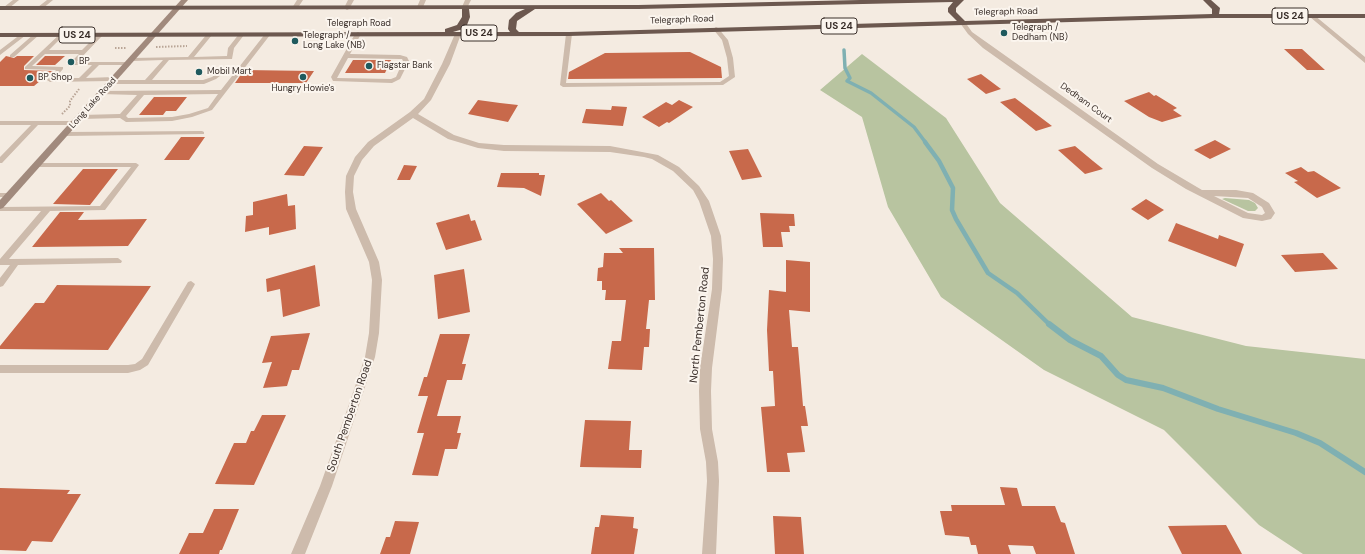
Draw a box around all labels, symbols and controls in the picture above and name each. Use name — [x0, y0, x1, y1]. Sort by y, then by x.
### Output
street label: Telegraph Road — [974, 6, 1038, 18]
road number: US 24 — [1272, 8, 1308, 24]
street label: Telegraph Road — [650, 13, 714, 27]
road number: US 24 — [821, 18, 857, 34]
street label: Telegraph Road — [327, 19, 391, 29]
place label: Telegraph / Dedham (NB) — [1012, 23, 1068, 44]
road number: US 24 — [461, 25, 497, 41]
road number: US 24 — [59, 27, 95, 43]
marker: Telegraph / Dedham (NB) — [999, 28, 1009, 38]
place label: Telegraph / Long Lake (NB) — [303, 31, 365, 52]
marker: Telegraph / Long Lake (NB) — [290, 36, 300, 46]
marker: BP — [66, 57, 76, 67]
place label: BP — [79, 57, 90, 67]
marker: Flagstar Bank — [364, 61, 374, 71]
place label: Flagstar Bank — [377, 61, 432, 71]
marker: Mobil Mart — [194, 67, 204, 77]
place label: Mobil Mart — [207, 67, 251, 77]
marker: Hungry Howie's — [298, 72, 308, 82]
marker: BP Shop — [25, 73, 35, 83]
place label: BP Shop — [38, 73, 72, 83]
street label: Long Lake Road — [67, 75, 119, 131]
street label: Dedham Court — [1058, 81, 1114, 125]
place label: Hungry Howie's — [271, 84, 335, 94]
street label: North Pemberton Road — [687, 266, 713, 384]
street label: South Pemberton Road — [325, 358, 375, 474]

